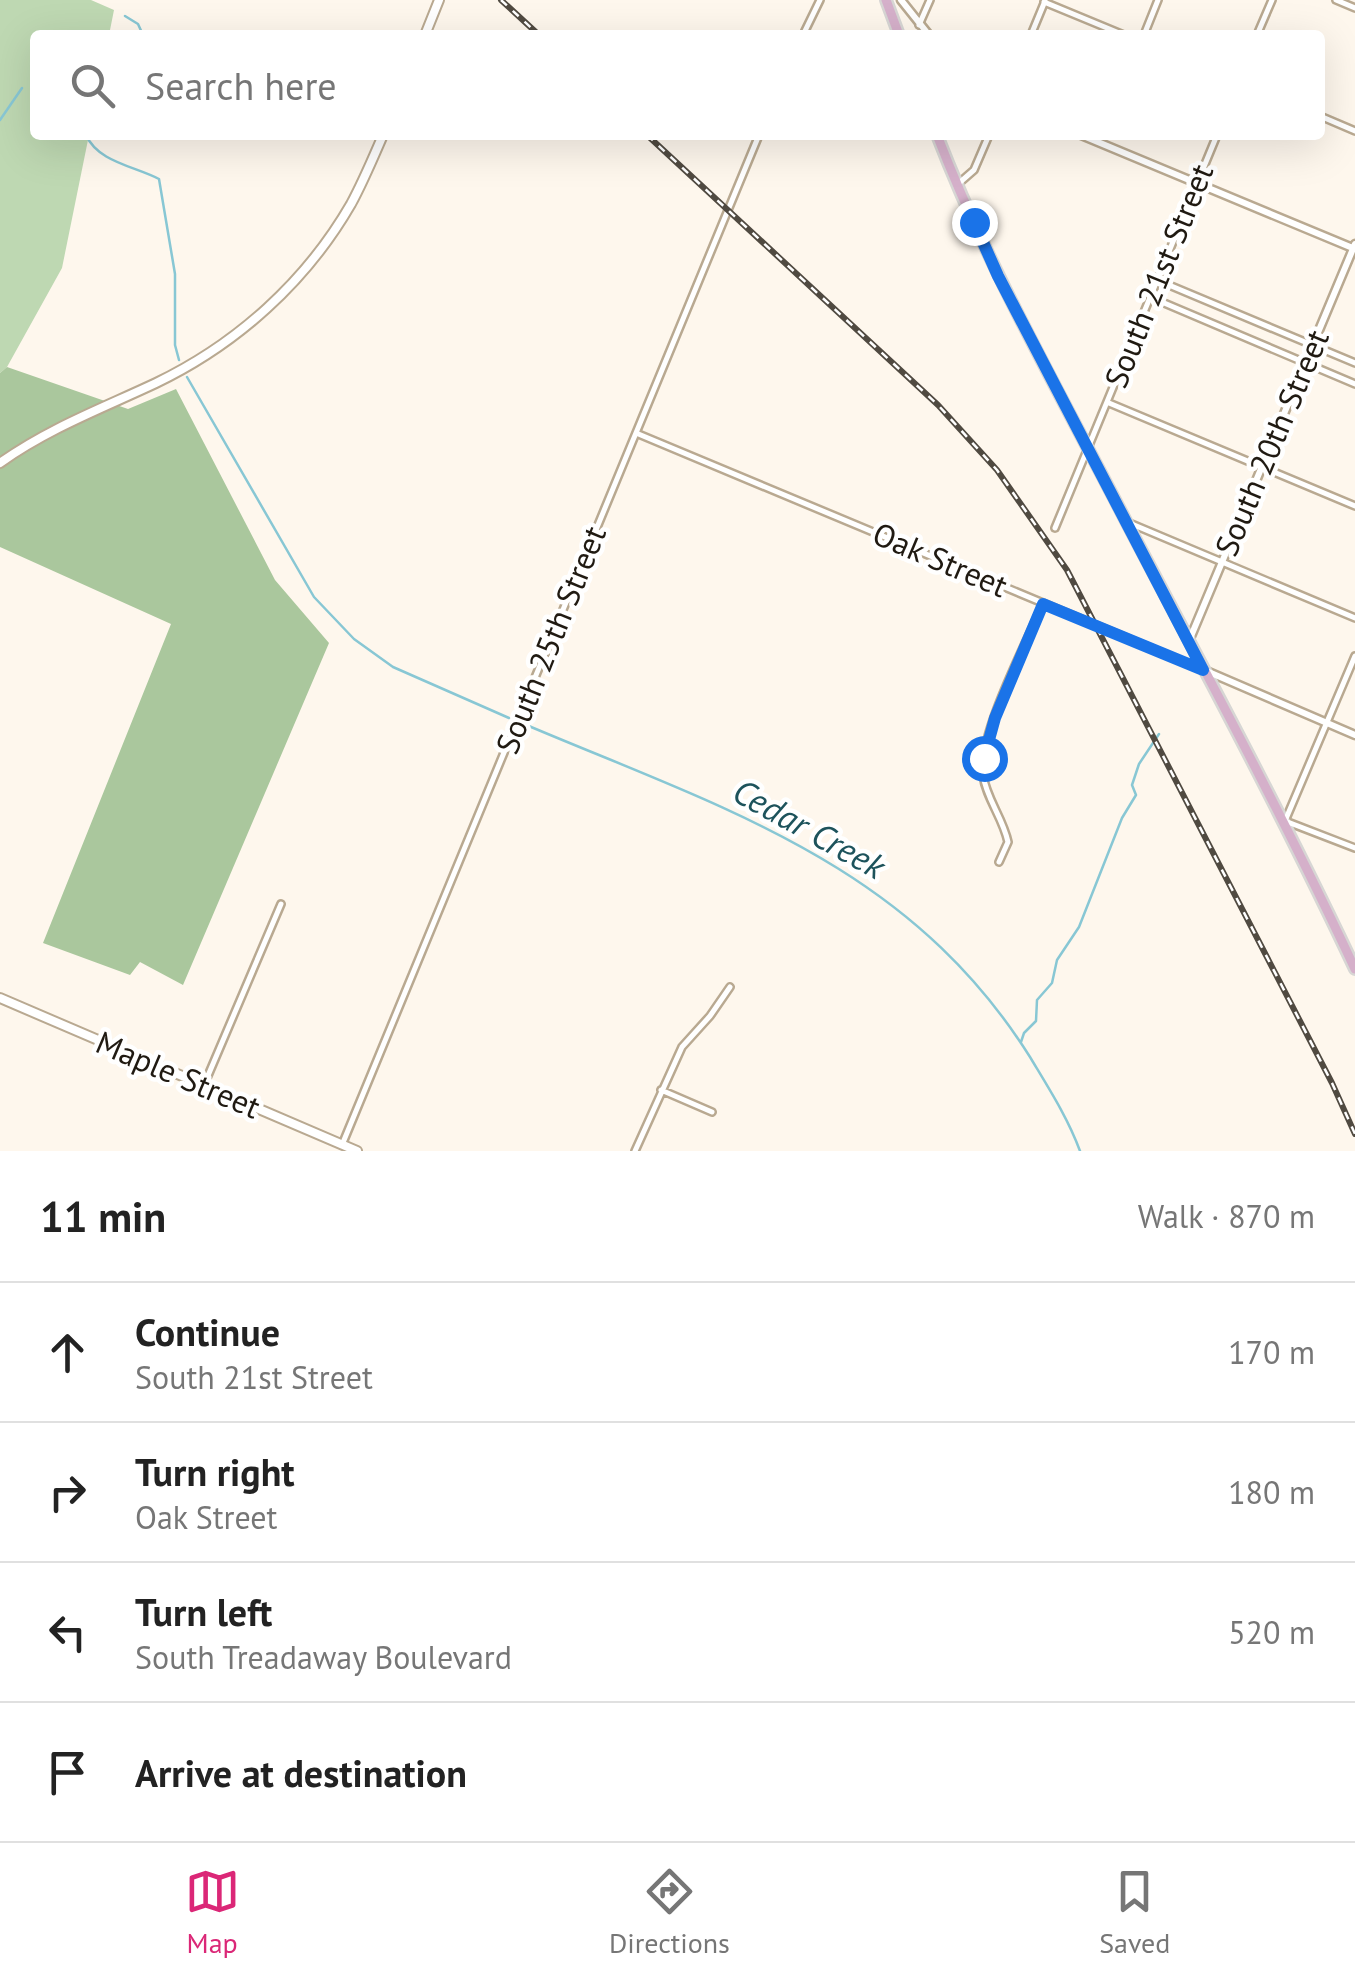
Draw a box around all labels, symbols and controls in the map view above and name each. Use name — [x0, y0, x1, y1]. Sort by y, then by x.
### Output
search box — [30, 30, 1325, 140]
icon: search — [65, 58, 120, 113]
text: Search here — [145, 61, 337, 110]
street label: South 21st Street — [1094, 157, 1222, 394]
route end — [952, 200, 998, 246]
street label: South 20th Street — [1205, 323, 1338, 562]
street label: Oak Street — [867, 512, 1014, 606]
street label: South 25th Street — [485, 520, 615, 760]
route start — [962, 736, 1008, 782]
water label: Cedar Creek — [725, 768, 895, 889]
street label: Maple Street — [90, 1021, 267, 1128]
text: 11 min — [40, 1189, 166, 1244]
text: Walk · 870 m — [1138, 1195, 1315, 1237]
text: Continue — [135, 1307, 280, 1356]
icon: ahead — [40, 1325, 95, 1380]
text: 170 m — [1228, 1331, 1315, 1373]
text: South 21st Street — [135, 1356, 373, 1398]
text: Turn right — [135, 1447, 295, 1496]
icon: right — [40, 1465, 95, 1520]
text: 180 m — [1228, 1471, 1315, 1513]
text: Oak Street — [135, 1496, 277, 1538]
text: Turn left — [135, 1587, 272, 1636]
icon: left — [40, 1605, 95, 1660]
text: 520 m — [1228, 1611, 1315, 1653]
text: South Treadaway Boulevard — [135, 1636, 512, 1678]
icon: arrive — [40, 1745, 95, 1800]
text: Arrive at destination — [135, 1748, 467, 1797]
tab: Map — [185, 1864, 240, 1961]
tab: Directions — [609, 1864, 730, 1961]
tab: Saved — [1099, 1864, 1170, 1961]

